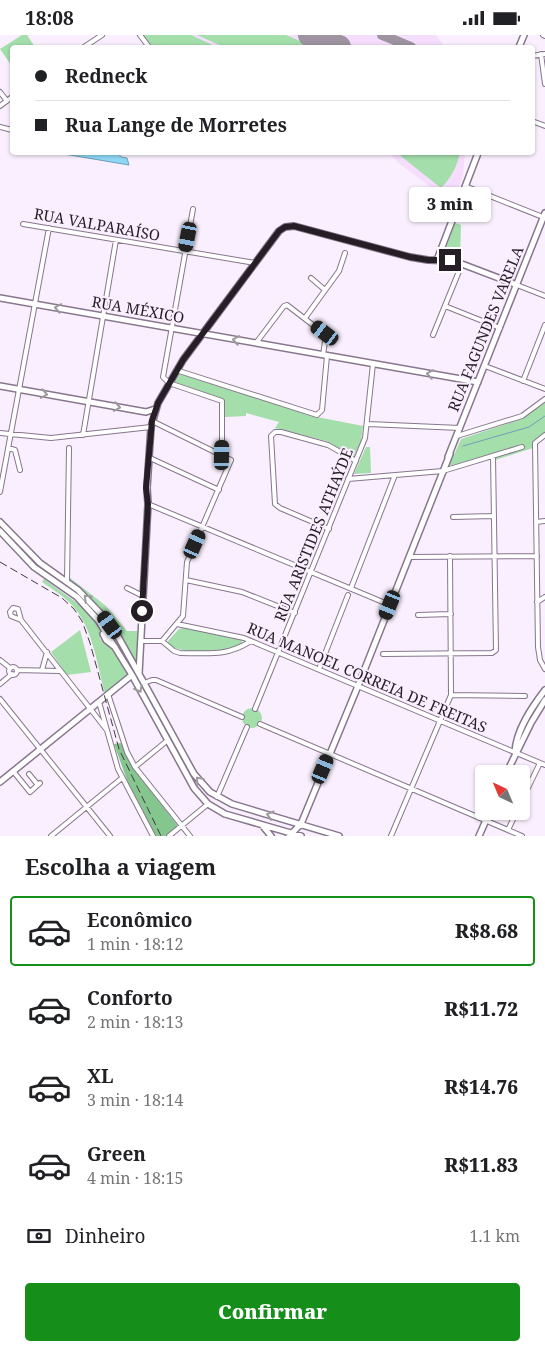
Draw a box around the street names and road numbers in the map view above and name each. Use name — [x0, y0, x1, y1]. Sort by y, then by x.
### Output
street label: RUA VALPARAÍSO — [33, 203, 162, 245]
street label: RUA FAGUNDES VARELA — [443, 243, 528, 414]
street label: RUA MÉXICO — [90, 291, 186, 327]
street label: RUA ARISTIDES ATHAÝDE — [269, 445, 357, 624]
street label: RUA MANOEL CORREIA DE FREITAS — [245, 617, 490, 737]

